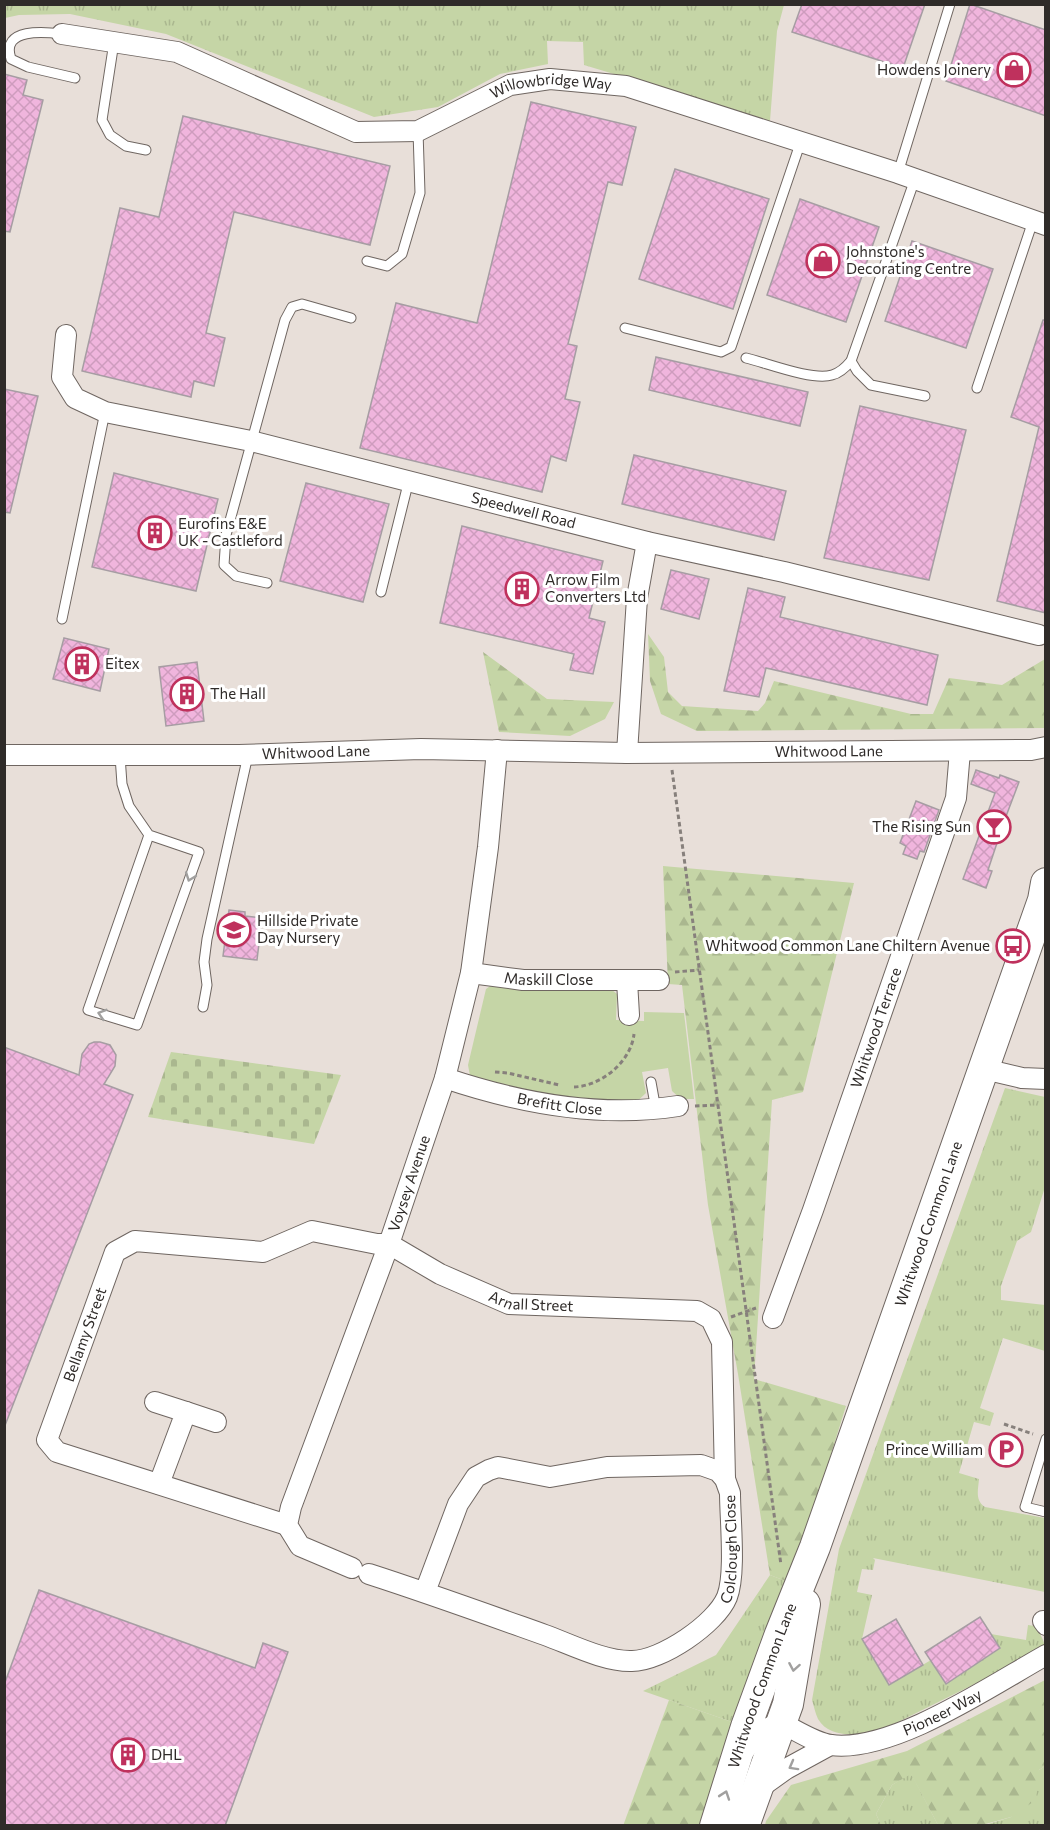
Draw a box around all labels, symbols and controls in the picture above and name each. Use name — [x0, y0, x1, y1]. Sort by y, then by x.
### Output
shop icon: Howdens Joinery — [996, 52, 1032, 88]
place label: Howdens Joinery — [877, 60, 991, 78]
street label: Willowbridge Way — [487, 69, 613, 102]
place label: Johnstone's Decorating Centre — [846, 242, 971, 277]
shop icon: Johnstone's Decorating Centre — [805, 243, 841, 279]
street label: Speedwell Road — [469, 488, 578, 532]
place label: Eurofins E&E UK - Castleford — [178, 514, 283, 549]
building icon: Eurofins E&E UK - Castleford — [137, 515, 173, 551]
place label: Arrow Film Converters Ltd — [545, 570, 646, 605]
building icon: Arrow Film Converters Ltd — [504, 571, 540, 607]
building icon: Eitex — [64, 646, 100, 682]
place label: Eitex — [105, 654, 140, 672]
building icon: The Hall — [169, 676, 205, 712]
place label: The Hall — [210, 684, 266, 702]
street label: Whitwood Lane — [262, 741, 370, 762]
street label: Whitwood Lane — [775, 741, 883, 760]
bar icon: The Rising Sun — [976, 809, 1012, 845]
place label: The Rising Sun — [872, 817, 971, 835]
one-way arrow — [185, 871, 198, 882]
place label: Hillside Private Day Nursery — [257, 911, 359, 946]
school or university icon: Hillside Private Day Nursery — [216, 912, 252, 948]
bus stop icon: Whitwood Common Lane Chiltern Avenue — [995, 928, 1031, 964]
place label: Whitwood Common Lane Chiltern Avenue — [705, 936, 990, 954]
street label: Whitwood Terrace — [846, 965, 905, 1090]
street label: Maskill Close — [503, 968, 593, 988]
one-way arrow — [97, 1009, 108, 1021]
street label: Brefitt Close — [516, 1088, 603, 1118]
street label: Voysey Avenue — [384, 1133, 433, 1234]
street label: Whitwood Common Lane — [890, 1139, 965, 1309]
street label: Bellamy Street — [59, 1285, 109, 1384]
street label: Arnall Street — [486, 1286, 574, 1314]
parking icon: Prince William — [988, 1432, 1024, 1468]
place label: Prince William — [885, 1440, 983, 1458]
street label: Colclough Close — [715, 1495, 740, 1606]
street label: Whitwood Common Lane — [724, 1600, 799, 1770]
one-way arrow — [788, 1661, 801, 1671]
street label: Pioneer Way — [900, 1684, 985, 1739]
building icon: DHL — [110, 1737, 146, 1773]
place label: DHL — [151, 1745, 182, 1763]
one-way arrow — [789, 1759, 799, 1770]
one-way arrow — [718, 1790, 730, 1801]

